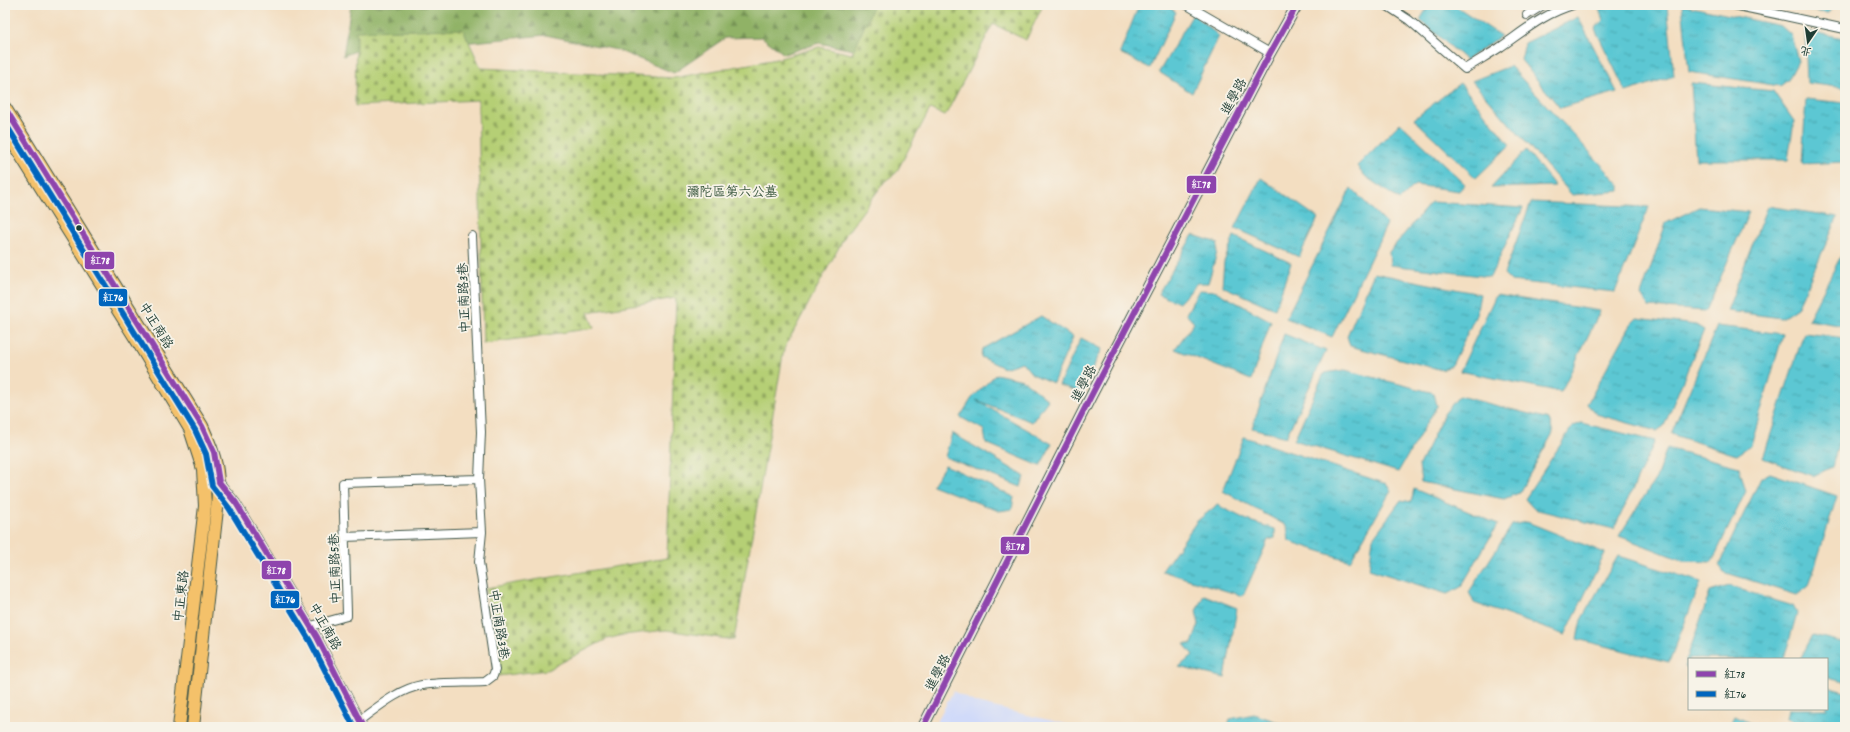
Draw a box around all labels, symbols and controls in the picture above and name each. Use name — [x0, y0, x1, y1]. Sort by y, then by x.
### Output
north arrow — [1788, 22, 1828, 62]
text: 北 — [1799, 41, 1813, 59]
street label: 進學路 — [1218, 75, 1253, 119]
line badge: 紅78 — [1186, 175, 1217, 194]
text: 紅78 — [1191, 178, 1211, 194]
park label: 彌陀區第六公墓 — [686, 184, 778, 203]
unlabelled marker — [74, 223, 84, 233]
line badge: 紅78 — [84, 251, 115, 270]
text: 紅78 — [90, 254, 110, 270]
street label: 中正南路3巷 — [455, 262, 476, 334]
line badge: 紅76 — [98, 288, 128, 307]
text: 紅76 — [103, 291, 124, 307]
street label: 中正南路 — [133, 299, 177, 353]
street label: 進學路 — [1068, 362, 1103, 406]
street label: 中正南路5巷 — [326, 533, 347, 605]
line badge: 紅78 — [1000, 536, 1030, 555]
text: 紅78 — [1005, 540, 1025, 556]
line badge: 紅78 — [261, 560, 292, 580]
text: 紅78 — [266, 564, 286, 580]
street label: 中正東路 — [170, 569, 195, 623]
street label: 中正南路3巷 — [483, 588, 512, 661]
line badge: 紅76 — [270, 590, 300, 609]
text: 紅76 — [275, 593, 296, 609]
street label: 中正南路 — [303, 600, 345, 655]
street label: 進學路 — [922, 651, 957, 695]
legend — [1688, 658, 1828, 710]
text: 紅78 — [1724, 667, 1746, 684]
text: 紅76 — [1724, 687, 1747, 704]

